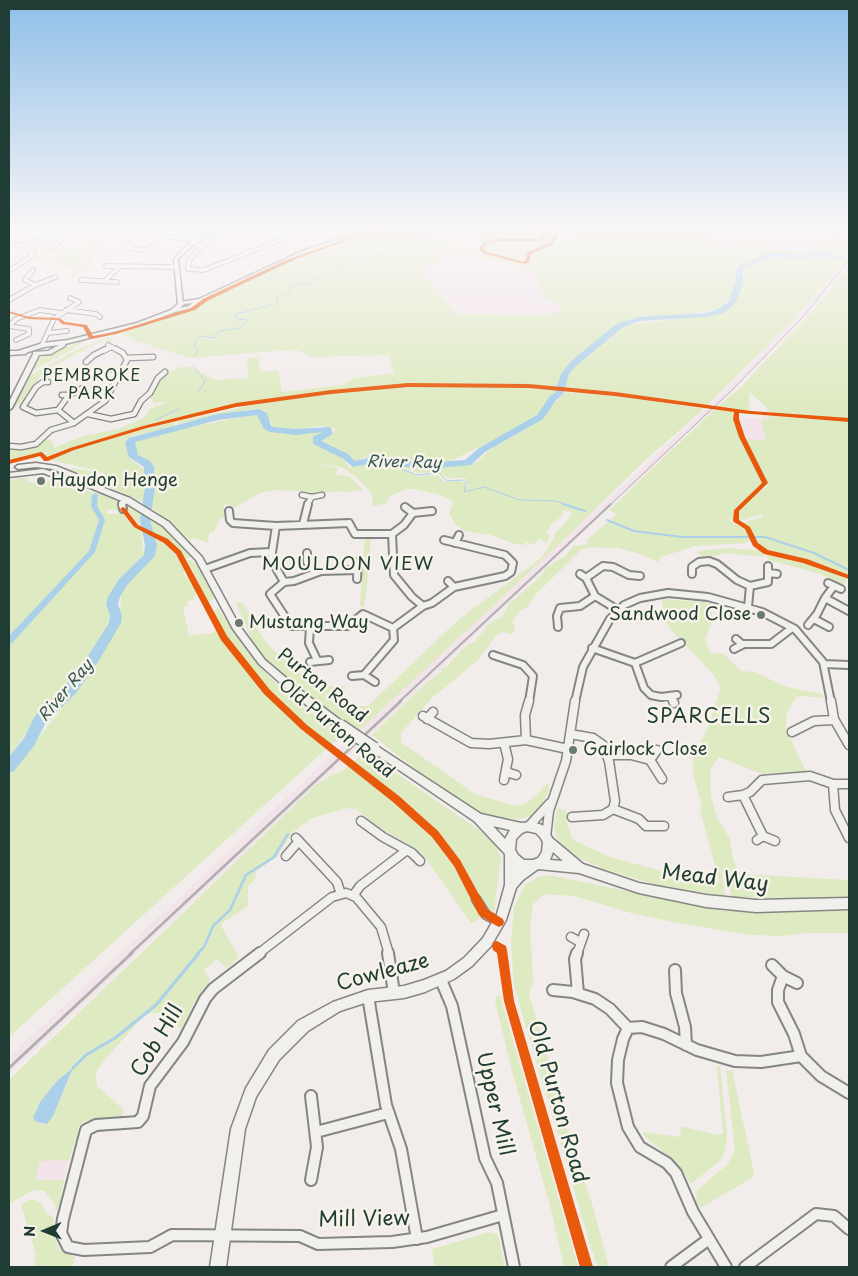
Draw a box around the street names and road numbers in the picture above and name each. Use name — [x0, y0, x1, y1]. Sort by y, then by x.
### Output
street label: Purton Road — [273, 644, 371, 728]
street label: Old Purton Road — [274, 674, 398, 784]
street label: Mead Way — [660, 860, 770, 898]
street label: Cowleaze — [334, 949, 432, 997]
street label: Cob Hill — [127, 1000, 189, 1082]
street label: Old Purton Road — [522, 1018, 592, 1186]
street label: Upper Mill — [470, 1050, 518, 1158]
street label: Mill View — [318, 1207, 410, 1233]

